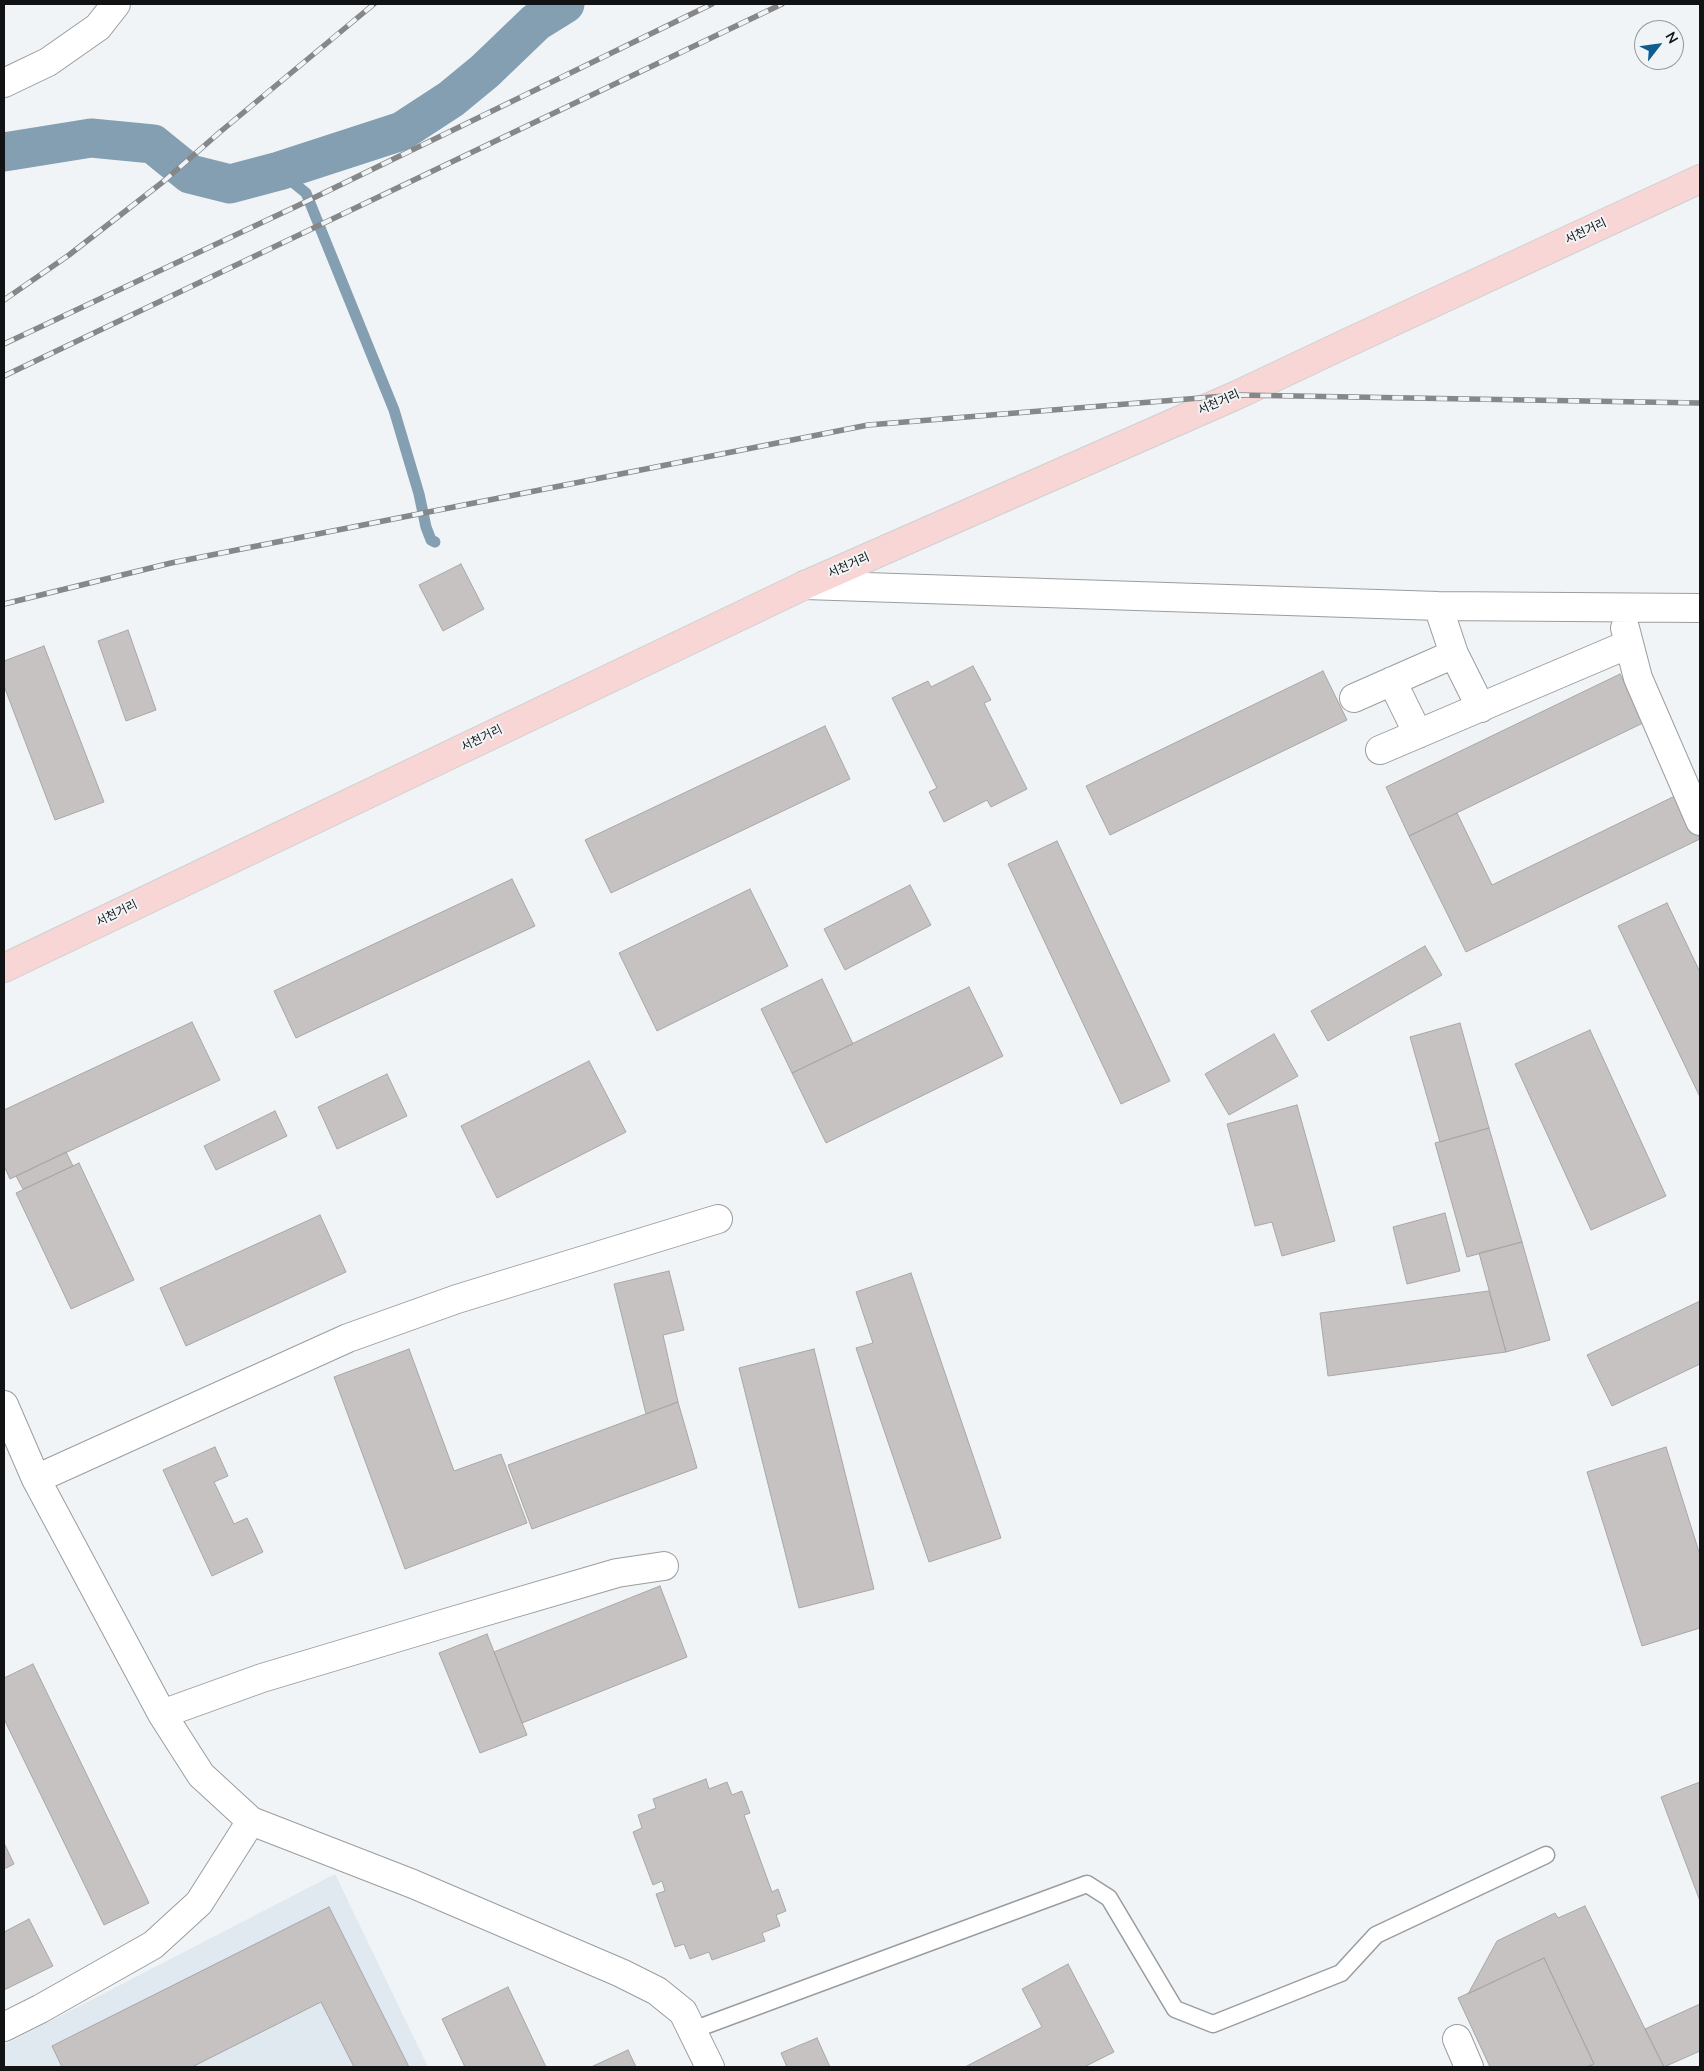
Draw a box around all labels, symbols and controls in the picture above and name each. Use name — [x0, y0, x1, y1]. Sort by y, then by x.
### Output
north arrow — [1634, 20, 1684, 70]
text: N — [1661, 28, 1682, 47]
street label: 서천거리 — [1563, 216, 1609, 248]
street label: 서천거리 — [1196, 387, 1242, 419]
street label: 서천거리 — [826, 550, 872, 582]
street label: 서천거리 — [459, 723, 505, 755]
street label: 서천거리 — [94, 898, 140, 930]

